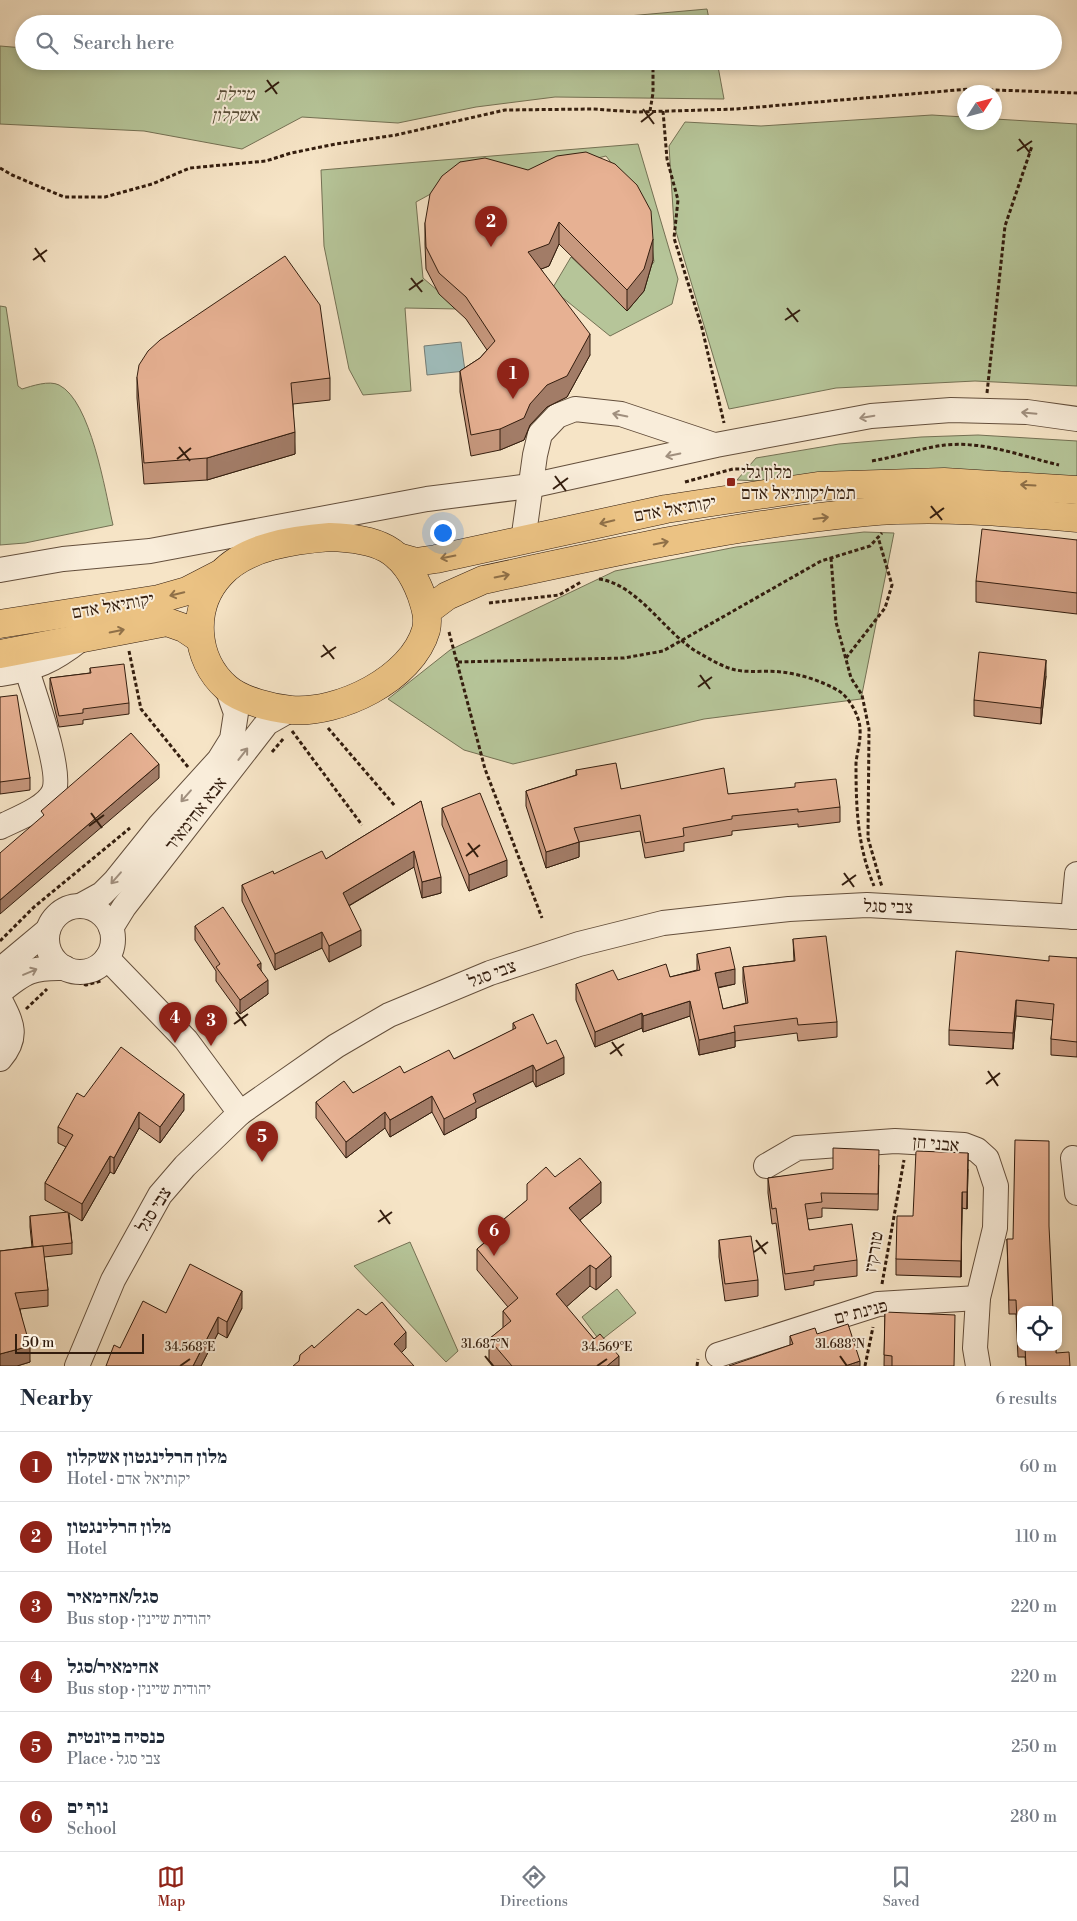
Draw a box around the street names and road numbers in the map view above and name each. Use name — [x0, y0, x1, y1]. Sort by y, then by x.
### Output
street label: יקותיאל אדם — [632, 490, 718, 528]
street label: יקותיאל אדם — [70, 587, 156, 625]
street label: אבא אחימאיר — [160, 772, 232, 856]
street label: צבי סגל — [863, 895, 913, 919]
street label: צבי סגל — [465, 955, 519, 993]
street label: אבני חן — [912, 1131, 960, 1157]
street label: צבי סגל — [131, 1183, 177, 1237]
street label: טורקיז — [859, 1230, 889, 1274]
street label: פנינת ים — [832, 1294, 890, 1330]

